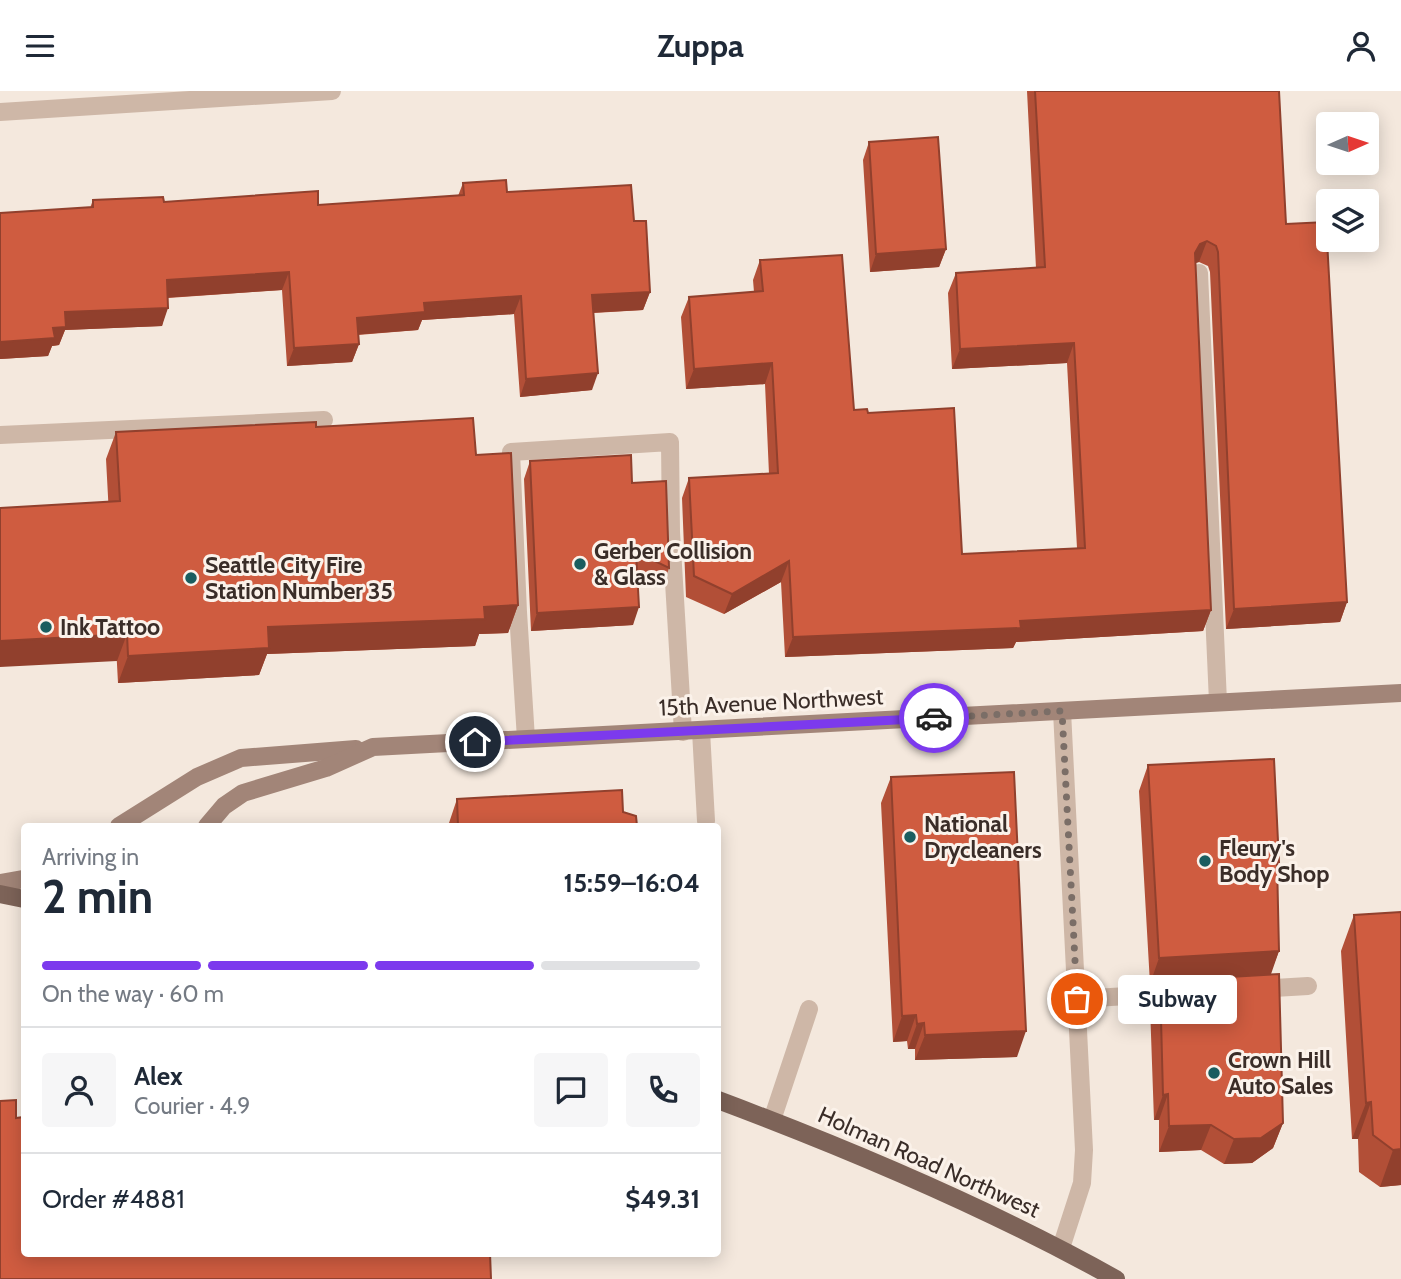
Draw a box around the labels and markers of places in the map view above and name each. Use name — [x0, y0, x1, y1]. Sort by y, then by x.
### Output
place label: Gerber Collision & Glass — [594, 537, 752, 591]
place label: Seattle City Fire Station Number 35 — [205, 551, 393, 605]
marker: Gerber Collision & Glass — [572, 556, 588, 572]
marker: Seattle City Fire Station Number 35 — [183, 570, 199, 586]
place label: Ink Tattoo — [60, 613, 160, 641]
marker: Ink Tattoo — [38, 619, 54, 635]
pin — [445, 712, 505, 772]
place label: National Drycleaners — [924, 810, 1042, 864]
marker: National Drycleaners — [902, 829, 918, 845]
place label: Fleury's Body Shop — [1219, 834, 1329, 888]
marker: Fleury's Body Shop — [1197, 853, 1213, 869]
pin — [1047, 969, 1107, 1029]
callout: Subway — [1119, 975, 1238, 1023]
place label: Crown Hill Auto Sales — [1228, 1046, 1333, 1100]
marker: Crown Hill Auto Sales — [1206, 1065, 1222, 1081]

